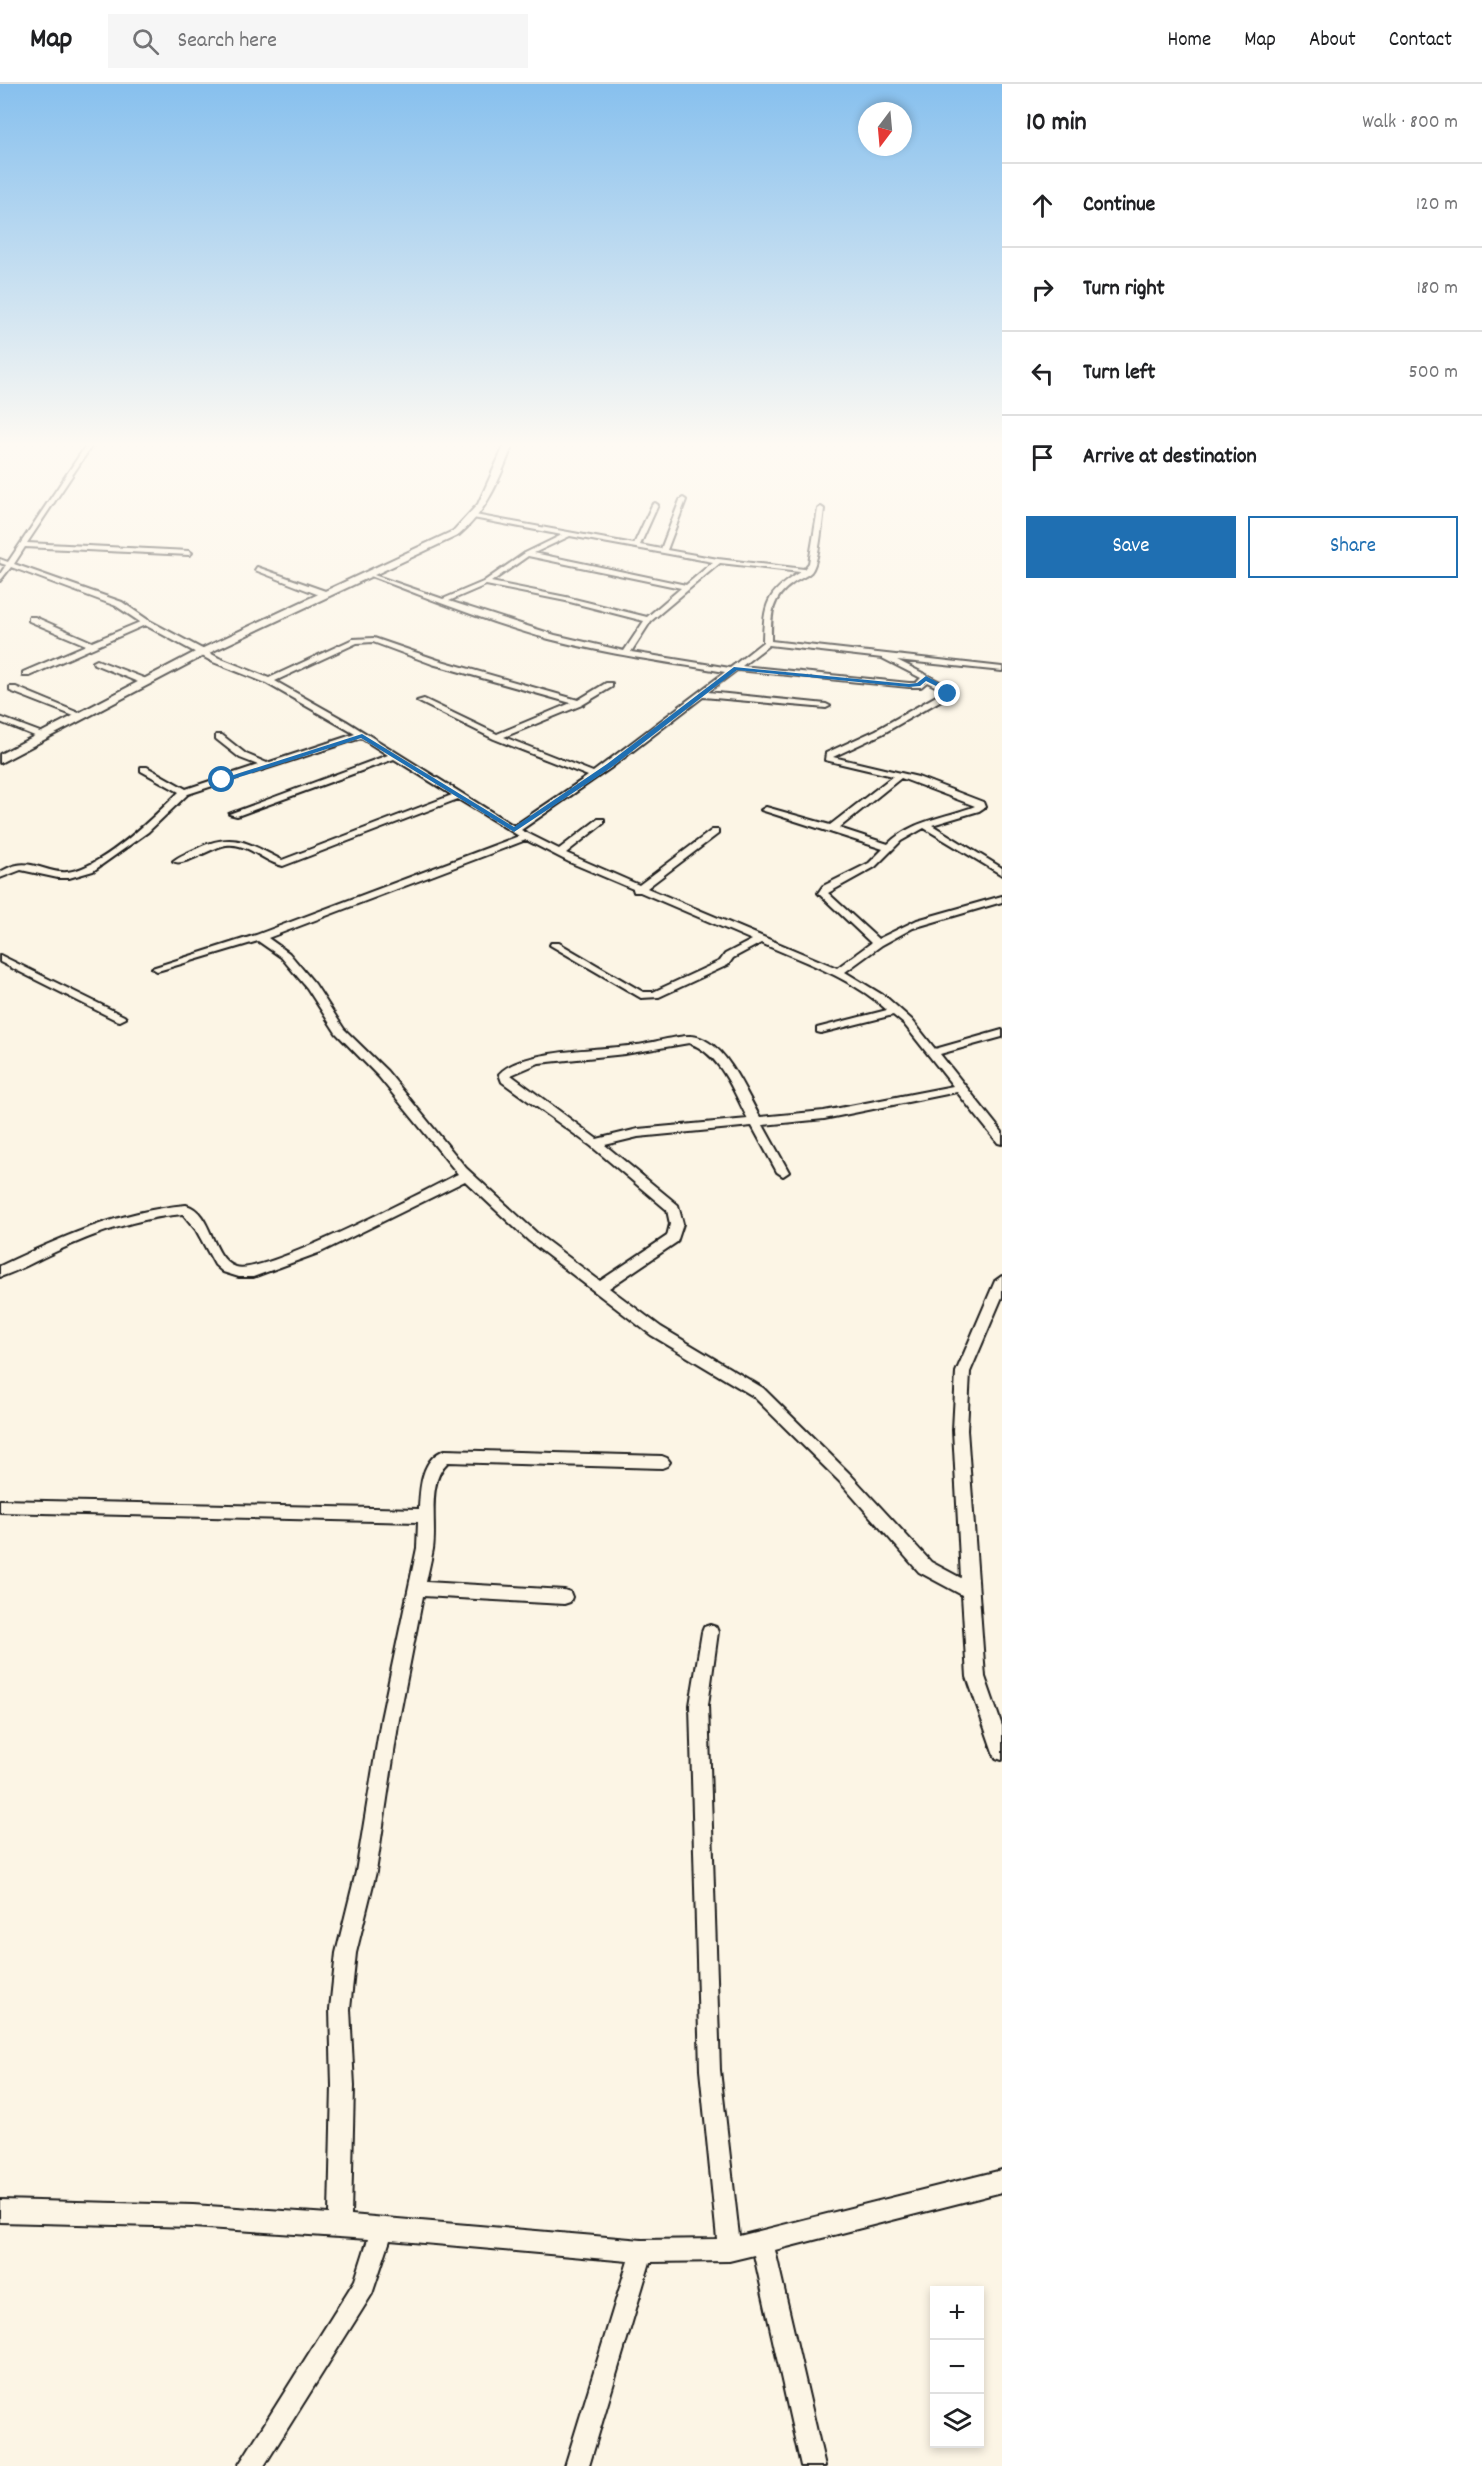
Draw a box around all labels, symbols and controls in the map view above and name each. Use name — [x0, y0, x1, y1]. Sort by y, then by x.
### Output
search box — [108, 14, 528, 68]
text: Map — [30, 21, 72, 61]
icon: search — [129, 25, 162, 58]
text: Search here — [177, 26, 277, 57]
text: Home — [1167, 26, 1211, 56]
text: Map — [1244, 26, 1276, 56]
text: About — [1309, 26, 1356, 56]
text: Contact — [1389, 26, 1452, 56]
north arrow — [858, 102, 912, 156]
text: 10 min — [1026, 105, 1086, 142]
text: Walk · 800 m — [1362, 109, 1458, 137]
icon: ahead — [1026, 189, 1059, 222]
text: Continue — [1083, 190, 1155, 221]
text: 120 m — [1416, 191, 1458, 219]
icon: right — [1026, 273, 1059, 306]
text: Turn right — [1083, 274, 1165, 305]
text: 180 m — [1416, 275, 1458, 303]
icon: left — [1026, 357, 1059, 390]
text: Turn left — [1083, 358, 1155, 389]
text: 500 m — [1409, 359, 1458, 387]
icon: arrive — [1026, 441, 1059, 474]
text: Arrive at destination — [1083, 442, 1257, 473]
button: Save — [1026, 516, 1236, 578]
button: Share — [1248, 516, 1458, 578]
route end — [934, 680, 960, 706]
route start — [208, 766, 234, 792]
map controls — [930, 2286, 984, 2448]
button: + — [930, 2286, 984, 2340]
button: − — [930, 2340, 984, 2394]
button: layers — [930, 2394, 984, 2448]

